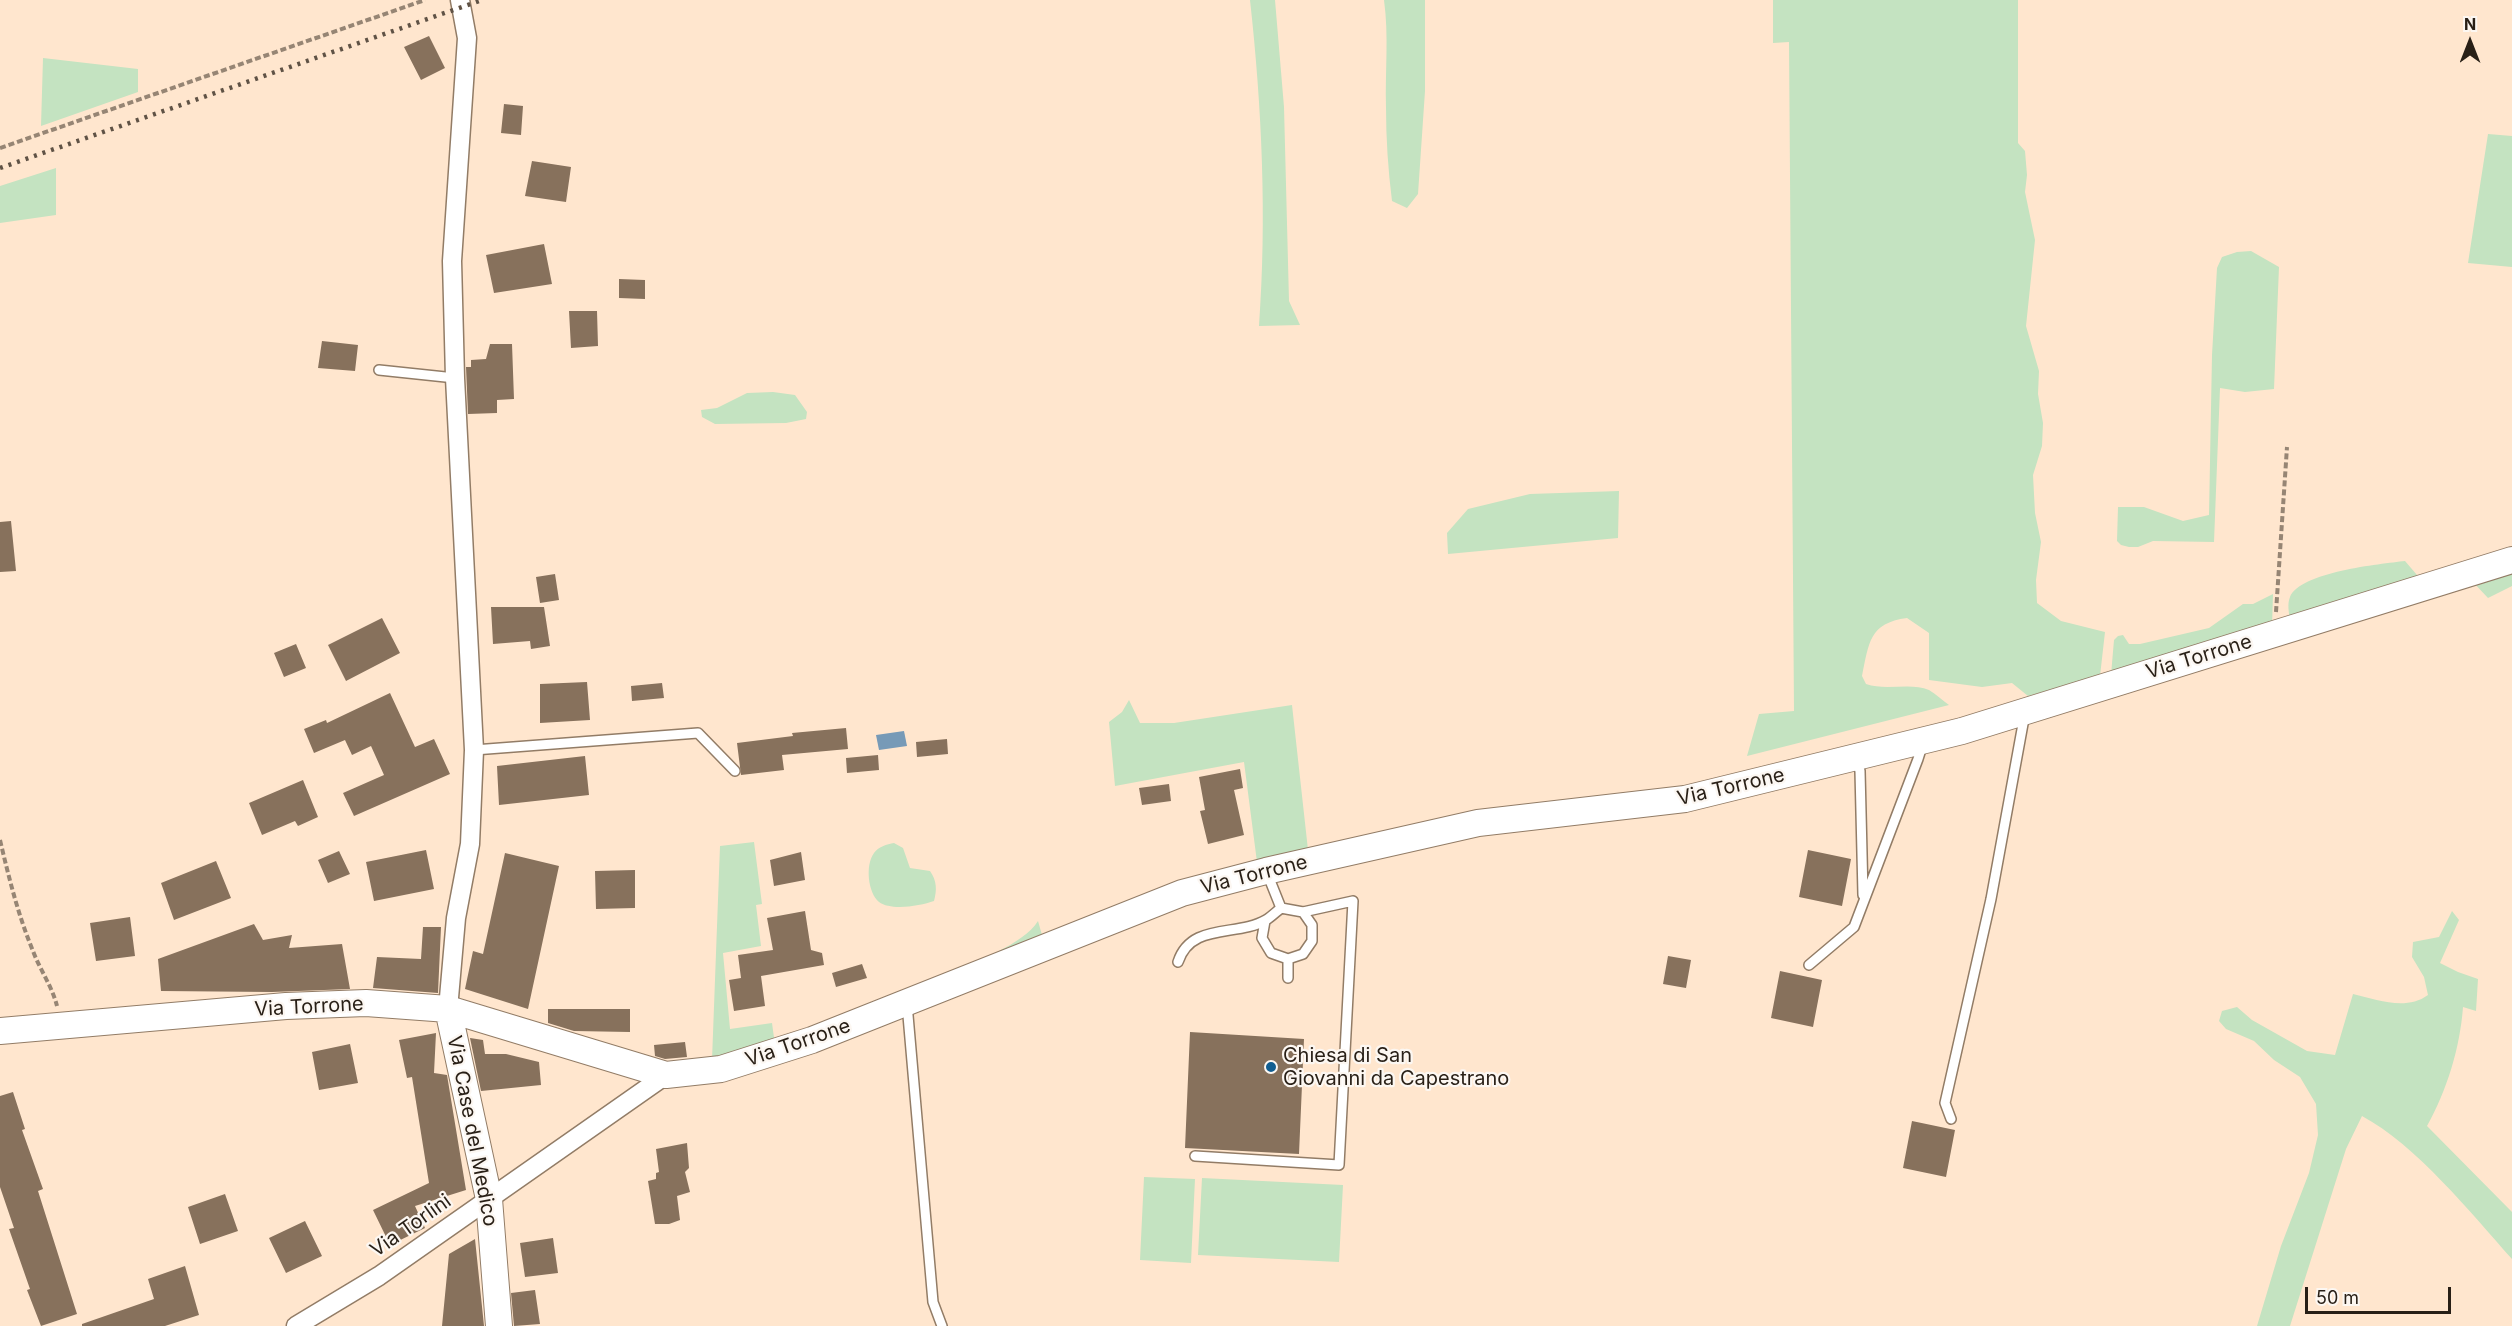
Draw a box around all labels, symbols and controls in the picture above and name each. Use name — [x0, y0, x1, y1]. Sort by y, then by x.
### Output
north arrow — [2440, 12, 2500, 72]
text: N — [2464, 14, 2476, 34]
street label: Via Torrone — [2143, 630, 2255, 684]
street label: Via Torrone — [1675, 763, 1787, 811]
street label: Via Torrone — [1198, 850, 1310, 900]
street label: Via Torrone — [254, 992, 364, 1022]
street label: Via Torrone — [742, 1014, 854, 1072]
street label: Via Case del Medico — [442, 1034, 502, 1228]
place label: Chiesa di San Giovanni da Capestrano — [1283, 1044, 1509, 1091]
marker: Chiesa di San Giovanni da Capestrano — [1264, 1060, 1278, 1074]
street label: Via Torlini — [366, 1189, 456, 1263]
scale bar — [2308, 1275, 2454, 1313]
text: 50 m — [2316, 1287, 2359, 1308]

